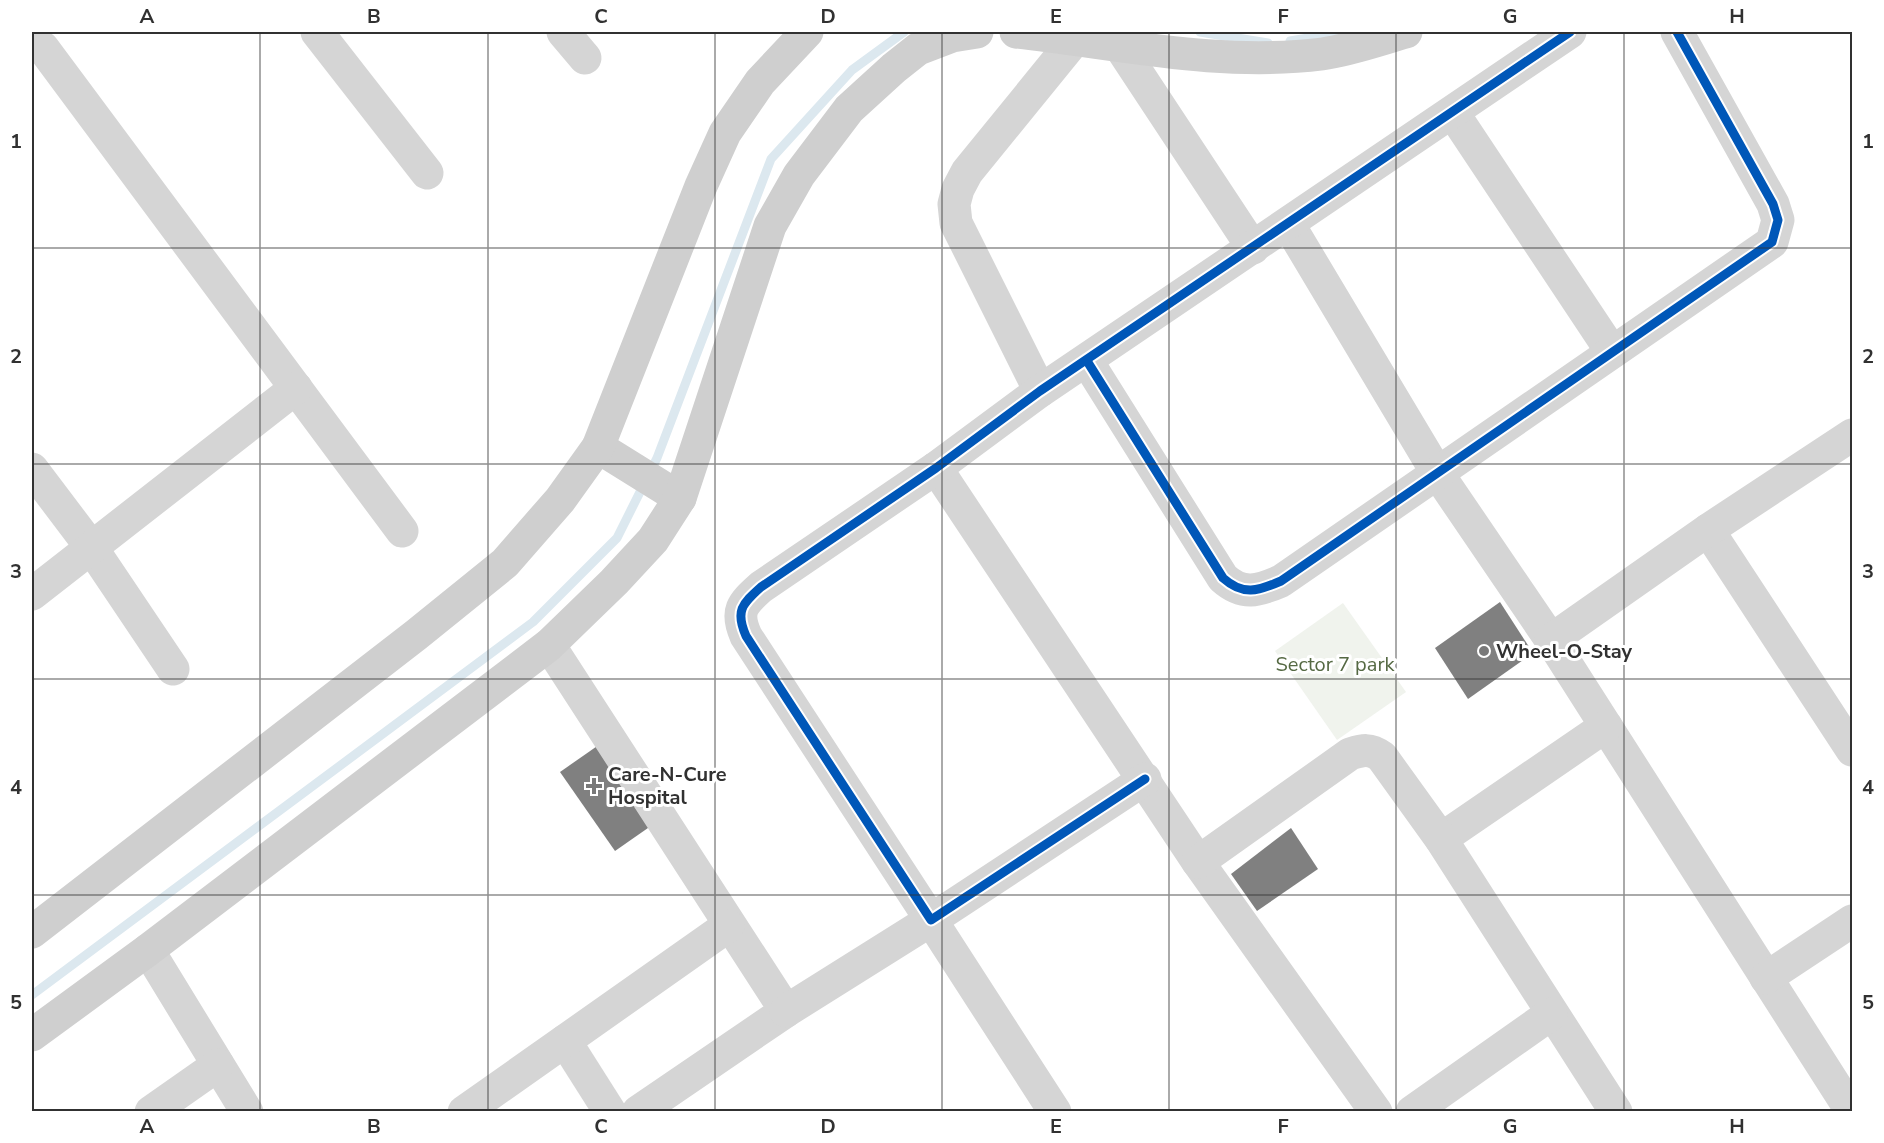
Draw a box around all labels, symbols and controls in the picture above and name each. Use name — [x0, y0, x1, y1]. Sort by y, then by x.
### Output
text: A — [140, 3, 155, 30]
text: B — [367, 3, 381, 30]
text: C — [594, 3, 608, 30]
text: D — [820, 3, 836, 30]
text: E — [1050, 3, 1062, 30]
text: F — [1277, 3, 1289, 30]
text: G — [1503, 3, 1517, 30]
text: H — [1729, 3, 1745, 30]
text: 1 — [10, 128, 22, 155]
text: 1 — [1862, 128, 1874, 155]
text: 2 — [10, 343, 22, 370]
text: 2 — [1862, 343, 1874, 370]
text: 3 — [10, 558, 22, 585]
text: 3 — [1862, 558, 1874, 585]
place label: Wheel-O-Stay — [1496, 638, 1633, 665]
marker: Wheel-O-Stay — [1477, 644, 1491, 658]
park label: Sector 7 park — [1275, 651, 1396, 678]
place label: Care-N-Cure Hospital — [608, 761, 727, 811]
text: 4 — [10, 774, 22, 801]
text: 4 — [1862, 774, 1874, 801]
marker: Care-N-Cure Hospital — [585, 777, 603, 795]
text: 5 — [10, 989, 22, 1016]
text: 5 — [1862, 989, 1874, 1016]
text: A — [140, 1113, 155, 1140]
text: B — [367, 1113, 381, 1140]
text: C — [594, 1113, 608, 1140]
text: D — [820, 1113, 836, 1140]
text: E — [1050, 1113, 1062, 1140]
text: F — [1277, 1113, 1289, 1140]
text: G — [1503, 1113, 1517, 1140]
text: H — [1729, 1113, 1745, 1140]

